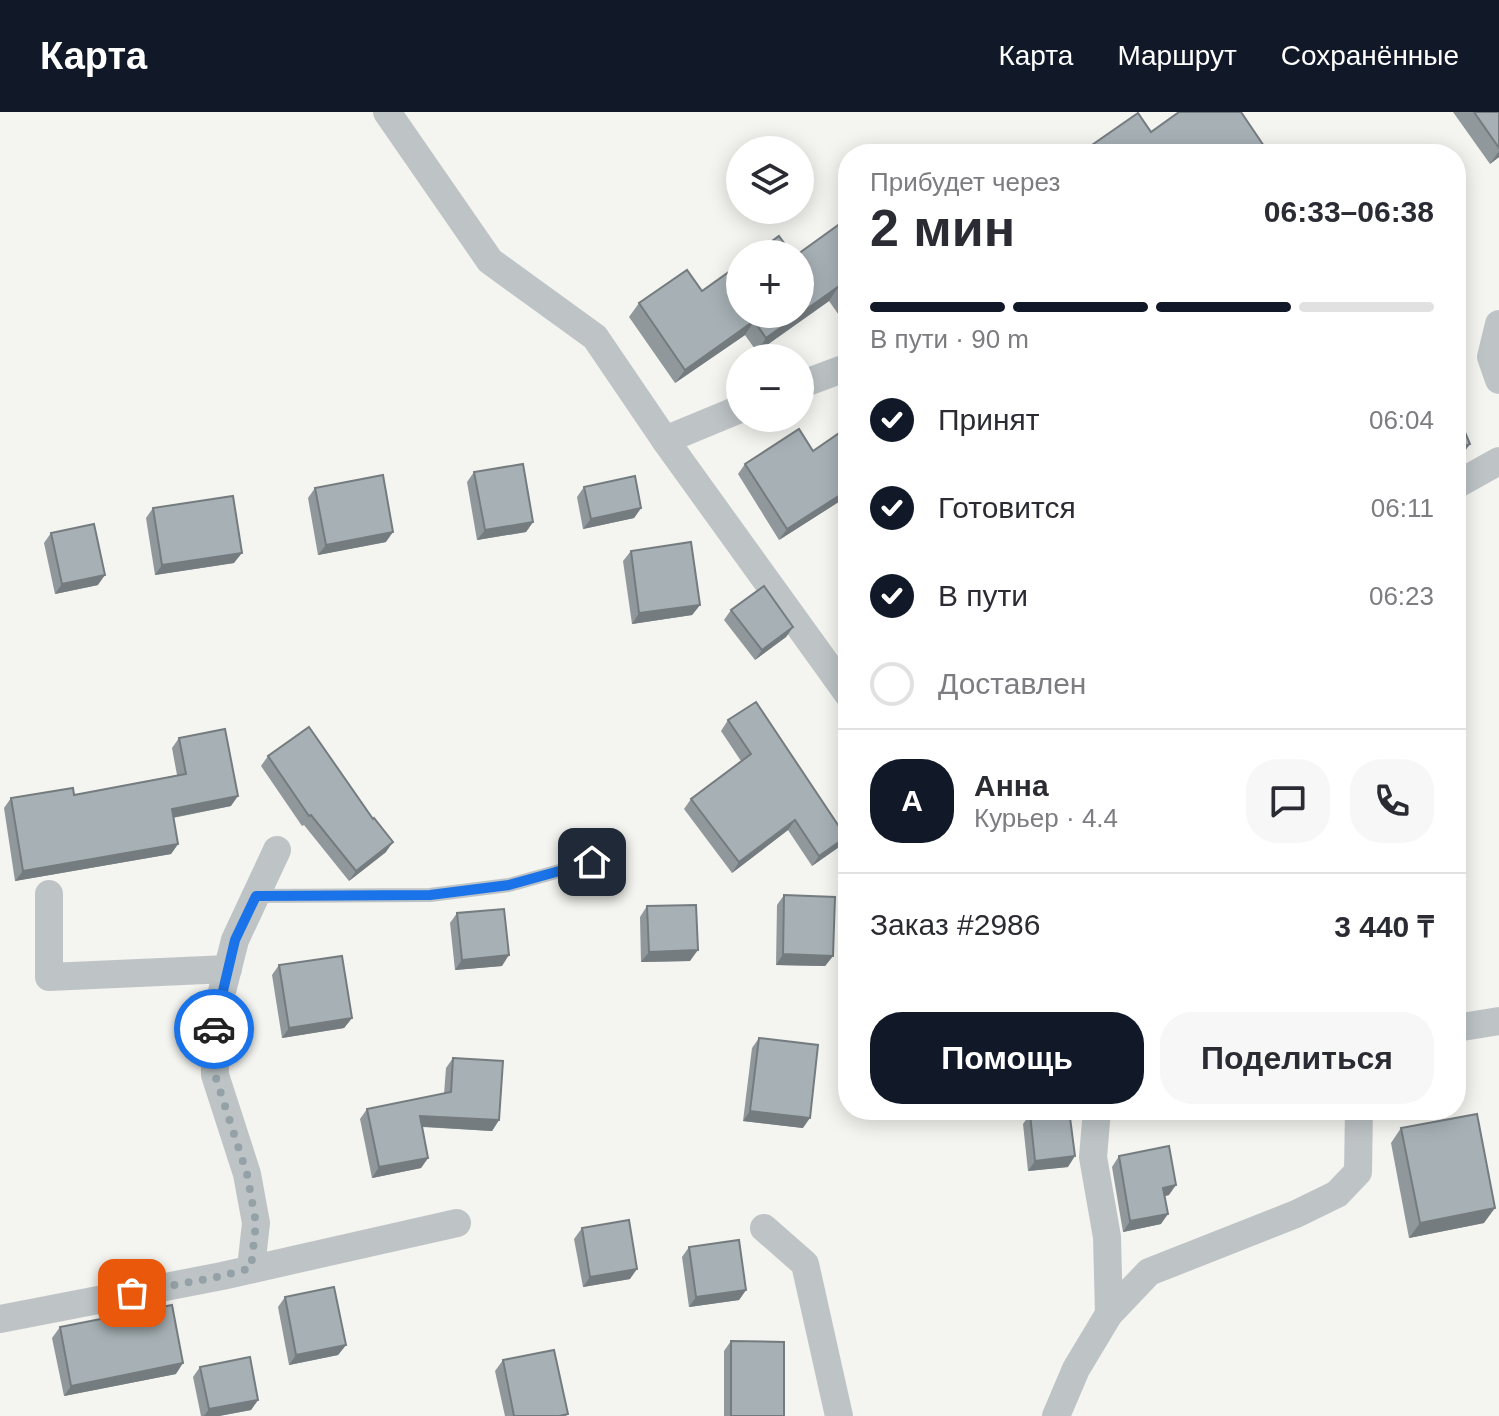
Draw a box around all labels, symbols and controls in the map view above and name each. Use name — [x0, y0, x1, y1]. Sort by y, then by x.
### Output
text: Карта — [40, 35, 147, 77]
text: Карта — [998, 40, 1073, 71]
text: Маршрут — [1117, 40, 1237, 71]
text: Сохранённые — [1281, 40, 1459, 71]
map controls — [726, 136, 814, 432]
button: layers — [726, 136, 814, 224]
text: Прибудет через — [870, 167, 1060, 197]
text: 06:33–06:38 — [1264, 195, 1434, 228]
text: 2 мин — [870, 199, 1015, 257]
button: + — [726, 240, 814, 328]
text: В пути · 90 m — [870, 324, 1029, 354]
button: − — [726, 344, 814, 432]
icon: check — [870, 398, 914, 442]
text: Принят — [938, 403, 1040, 436]
text: 06:04 — [1369, 405, 1434, 435]
icon: check — [870, 486, 914, 530]
text: Готовится — [938, 491, 1076, 524]
text: 06:11 — [1371, 493, 1434, 523]
icon: check — [870, 574, 914, 618]
text: В пути — [938, 579, 1028, 612]
text: 06:23 — [1369, 581, 1434, 611]
text: Доставлен — [938, 667, 1086, 700]
button: chat — [1246, 759, 1330, 843]
button: phone — [1350, 759, 1434, 843]
text: Анна — [974, 769, 1049, 802]
text: А — [901, 784, 923, 817]
text: Курьер · 4.4 — [974, 803, 1118, 833]
pin — [558, 828, 626, 896]
icon: home — [570, 840, 614, 884]
text: Заказ #2986 — [870, 908, 1040, 941]
text: 3 440 ₸ — [1334, 910, 1434, 943]
courier — [174, 989, 254, 1069]
icon: car — [192, 1007, 236, 1051]
button: Помощь — [870, 1012, 1144, 1104]
button: Поделиться — [1160, 1012, 1434, 1104]
pin — [98, 1259, 166, 1327]
icon: bag — [110, 1271, 154, 1315]

